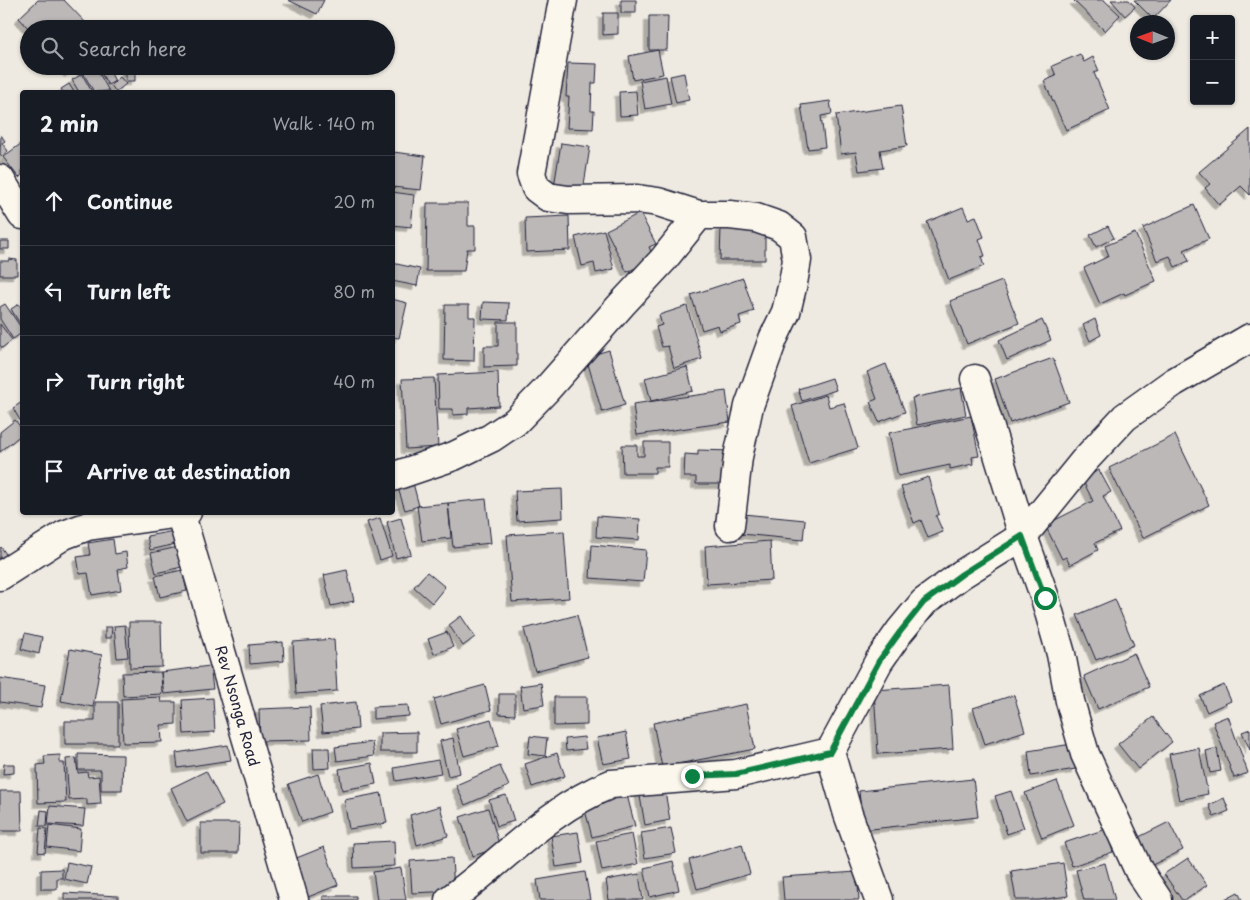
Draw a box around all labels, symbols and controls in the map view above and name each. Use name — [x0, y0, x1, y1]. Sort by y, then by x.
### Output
north arrow — [1130, 15, 1175, 60]
map controls — [1190, 15, 1235, 105]
button: + — [1190, 15, 1235, 60]
search box — [20, 20, 395, 75]
icon: search — [38, 34, 66, 62]
text: Search here — [78, 34, 187, 62]
button: − — [1190, 60, 1235, 105]
text: 2 min — [40, 107, 99, 139]
text: Walk · 140 m — [273, 111, 375, 135]
icon: ahead — [40, 187, 68, 215]
text: Continue — [87, 187, 173, 215]
text: 20 m — [334, 189, 375, 213]
icon: left — [40, 277, 68, 305]
text: Turn left — [87, 277, 171, 305]
text: 80 m — [333, 279, 375, 303]
icon: right — [40, 367, 68, 395]
text: Turn right — [87, 367, 185, 395]
text: 40 m — [333, 369, 375, 393]
icon: arrive — [40, 457, 68, 485]
text: Arrive at destination — [87, 457, 291, 485]
route start — [1034, 587, 1057, 610]
street label: Rev Nsonga Road — [210, 643, 267, 769]
route end — [681, 765, 704, 788]

